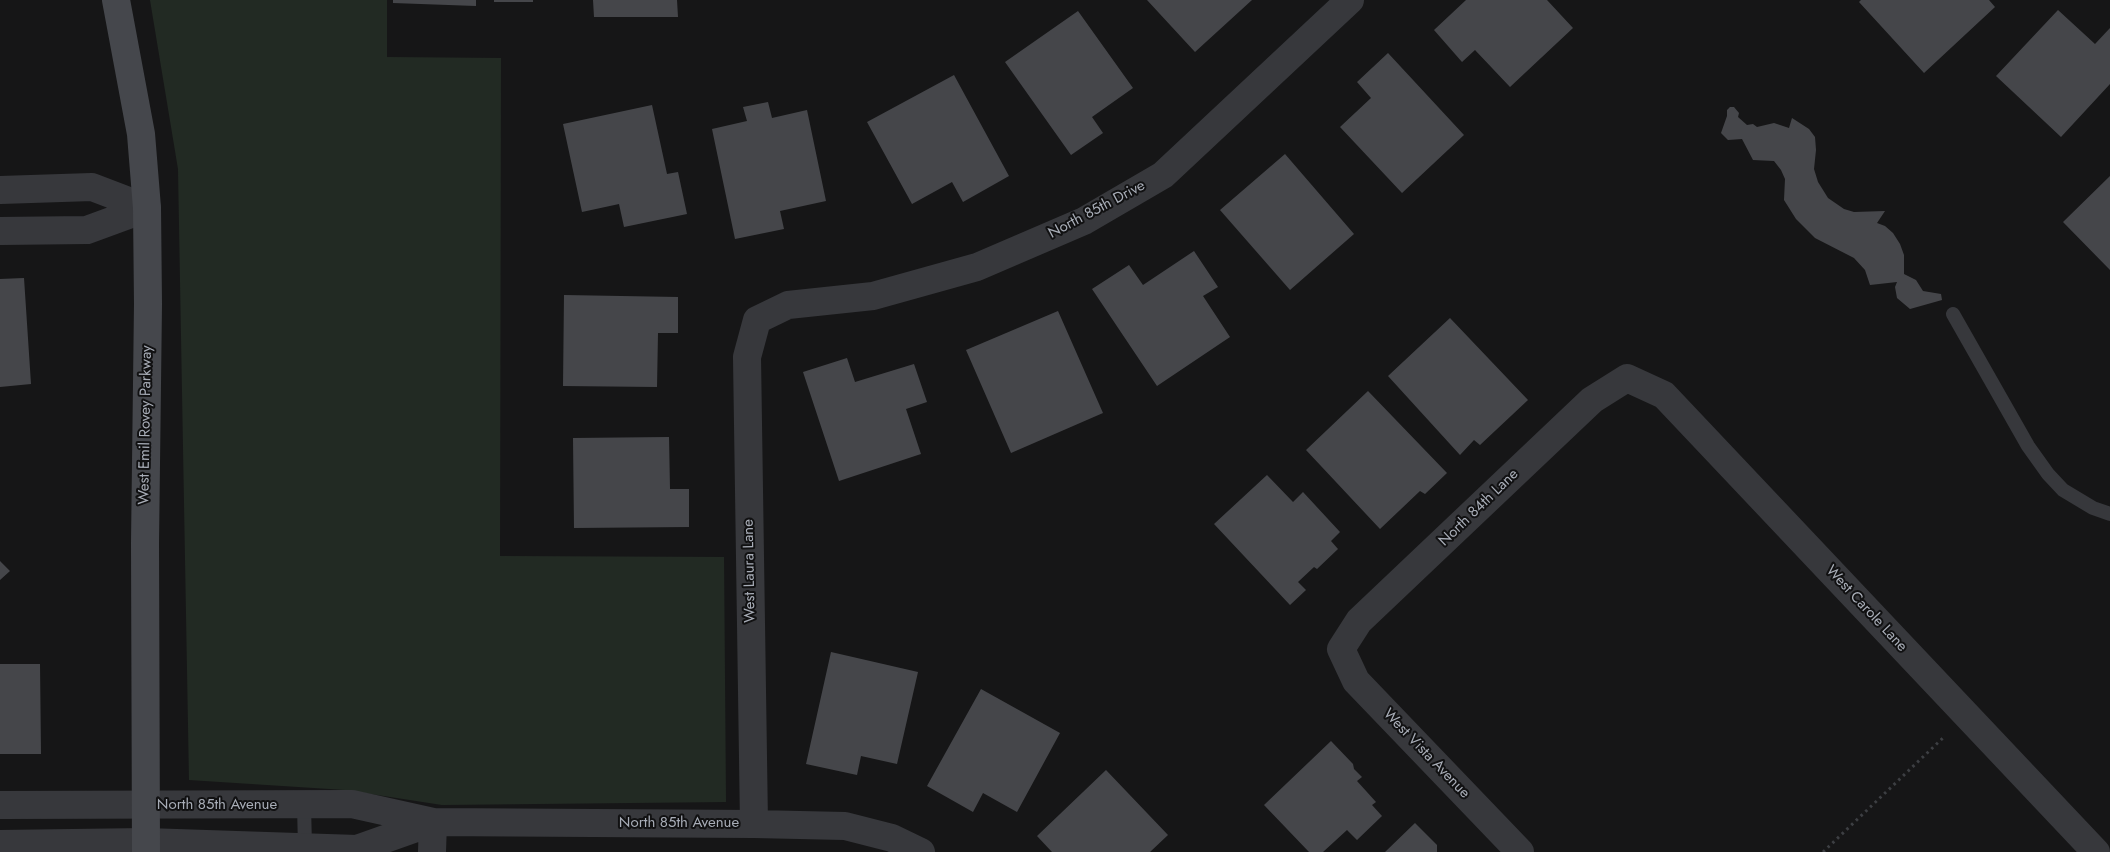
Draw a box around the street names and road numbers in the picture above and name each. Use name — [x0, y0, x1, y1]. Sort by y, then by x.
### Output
street label: North 85th Drive — [1046, 177, 1148, 243]
street label: West Emil Rovey Parkway — [136, 345, 156, 505]
street label: North 84th Lane — [1436, 466, 1522, 550]
street label: West Laura Lane — [740, 519, 760, 623]
street label: West Carole Lane — [1821, 562, 1911, 656]
street label: West Vista Avenue — [1379, 706, 1473, 802]
street label: North 85th Avenue — [157, 796, 277, 814]
street label: North 85th Avenue — [619, 814, 739, 832]

